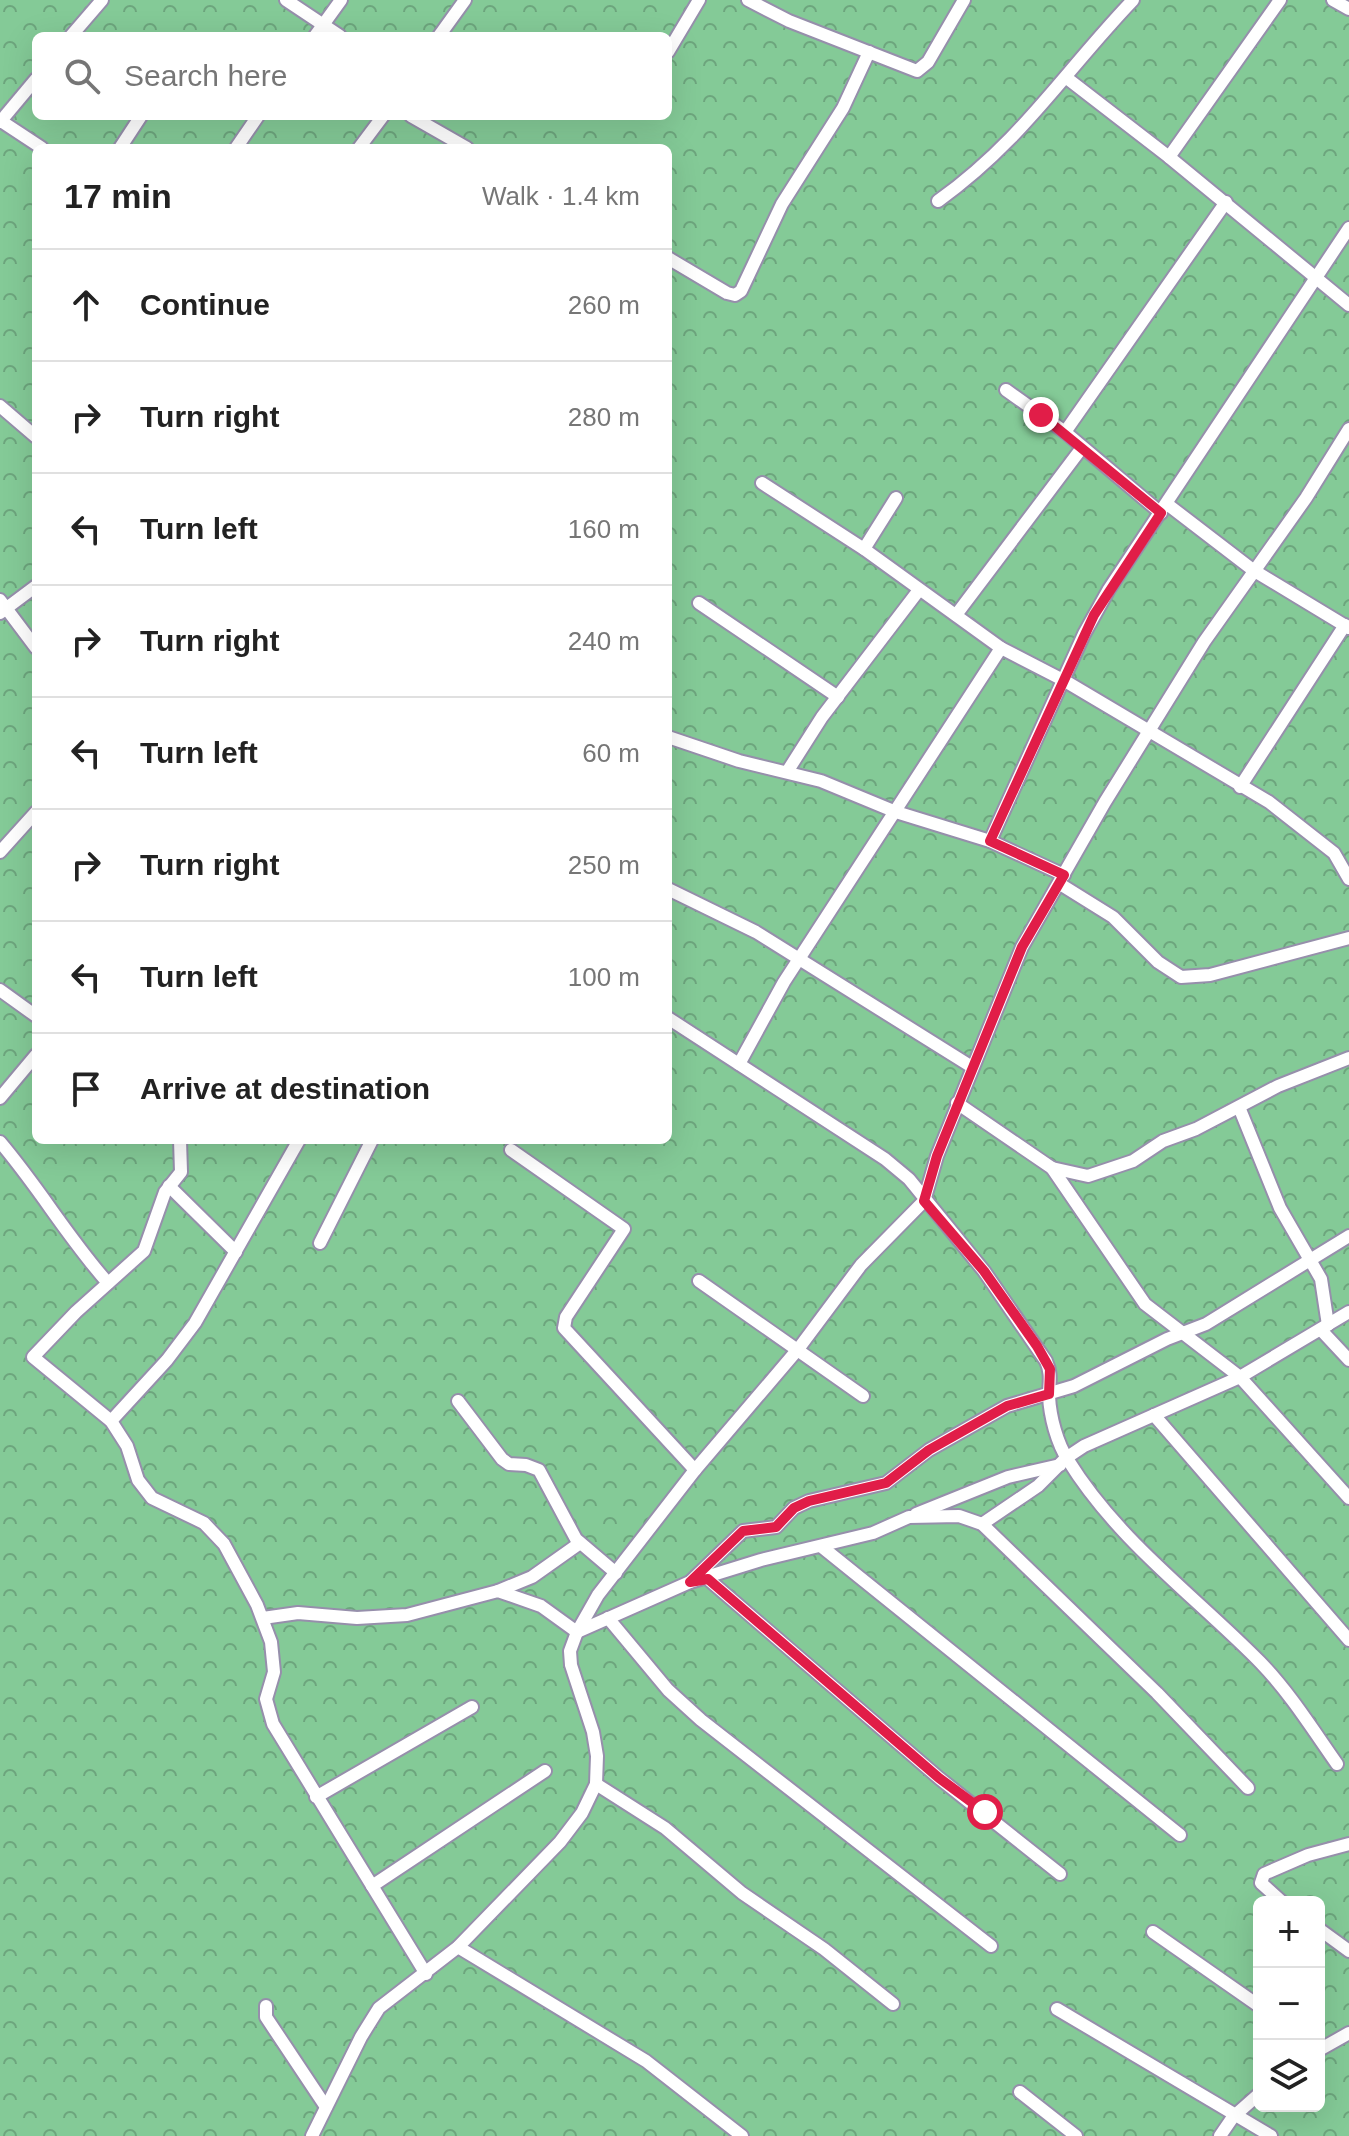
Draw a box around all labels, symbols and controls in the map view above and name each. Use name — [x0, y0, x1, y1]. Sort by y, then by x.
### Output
search box — [32, 32, 672, 120]
icon: search — [60, 54, 104, 98]
text: Search here — [124, 59, 287, 92]
text: 17 min — [64, 177, 172, 215]
text: Walk · 1.4 km — [482, 181, 640, 211]
icon: ahead — [64, 283, 108, 327]
text: Continue — [140, 288, 270, 321]
text: 260 m — [568, 290, 640, 320]
icon: right — [64, 395, 108, 439]
route end — [1023, 397, 1059, 433]
text: Turn right — [140, 400, 279, 433]
text: 280 m — [568, 402, 640, 432]
icon: left — [64, 507, 108, 551]
text: Turn left — [140, 512, 258, 545]
text: 160 m — [568, 514, 640, 544]
icon: right — [64, 619, 108, 663]
text: Turn right — [140, 624, 279, 657]
text: 240 m — [568, 626, 640, 656]
icon: left — [64, 731, 108, 775]
text: Turn left — [140, 736, 258, 769]
text: 60 m — [582, 738, 640, 768]
icon: right — [64, 843, 108, 887]
text: Turn right — [140, 848, 279, 881]
text: 250 m — [568, 850, 640, 880]
icon: left — [64, 955, 108, 999]
text: Turn left — [140, 960, 258, 993]
text: 100 m — [568, 962, 640, 992]
icon: arrive — [64, 1067, 108, 1111]
text: Arrive at destination — [140, 1072, 430, 1105]
route start — [967, 1794, 1003, 1830]
map controls — [1253, 1896, 1325, 2112]
button: + — [1253, 1896, 1325, 1968]
button: − — [1253, 1968, 1325, 2040]
button: layers — [1253, 2040, 1325, 2112]

